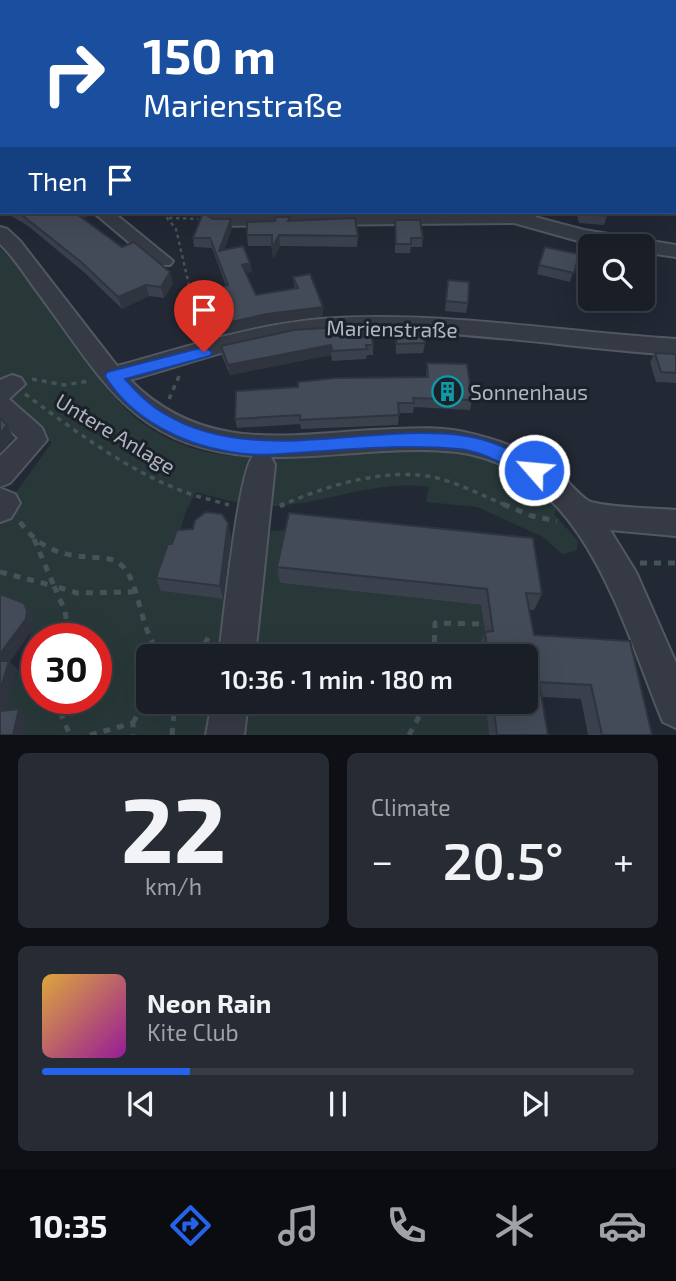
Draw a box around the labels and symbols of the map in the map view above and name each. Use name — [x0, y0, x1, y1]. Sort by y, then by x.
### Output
pin — [174, 280, 234, 352]
street label: Marienstraße — [326, 314, 458, 342]
building icon: Sonnenhaus — [430, 374, 464, 408]
place label: Sonnenhaus — [470, 379, 588, 404]
street label: Untere Anlage — [52, 388, 180, 478]
position arrow — [497, 433, 571, 507]
speed limit sign: 30 — [21, 623, 112, 714]

